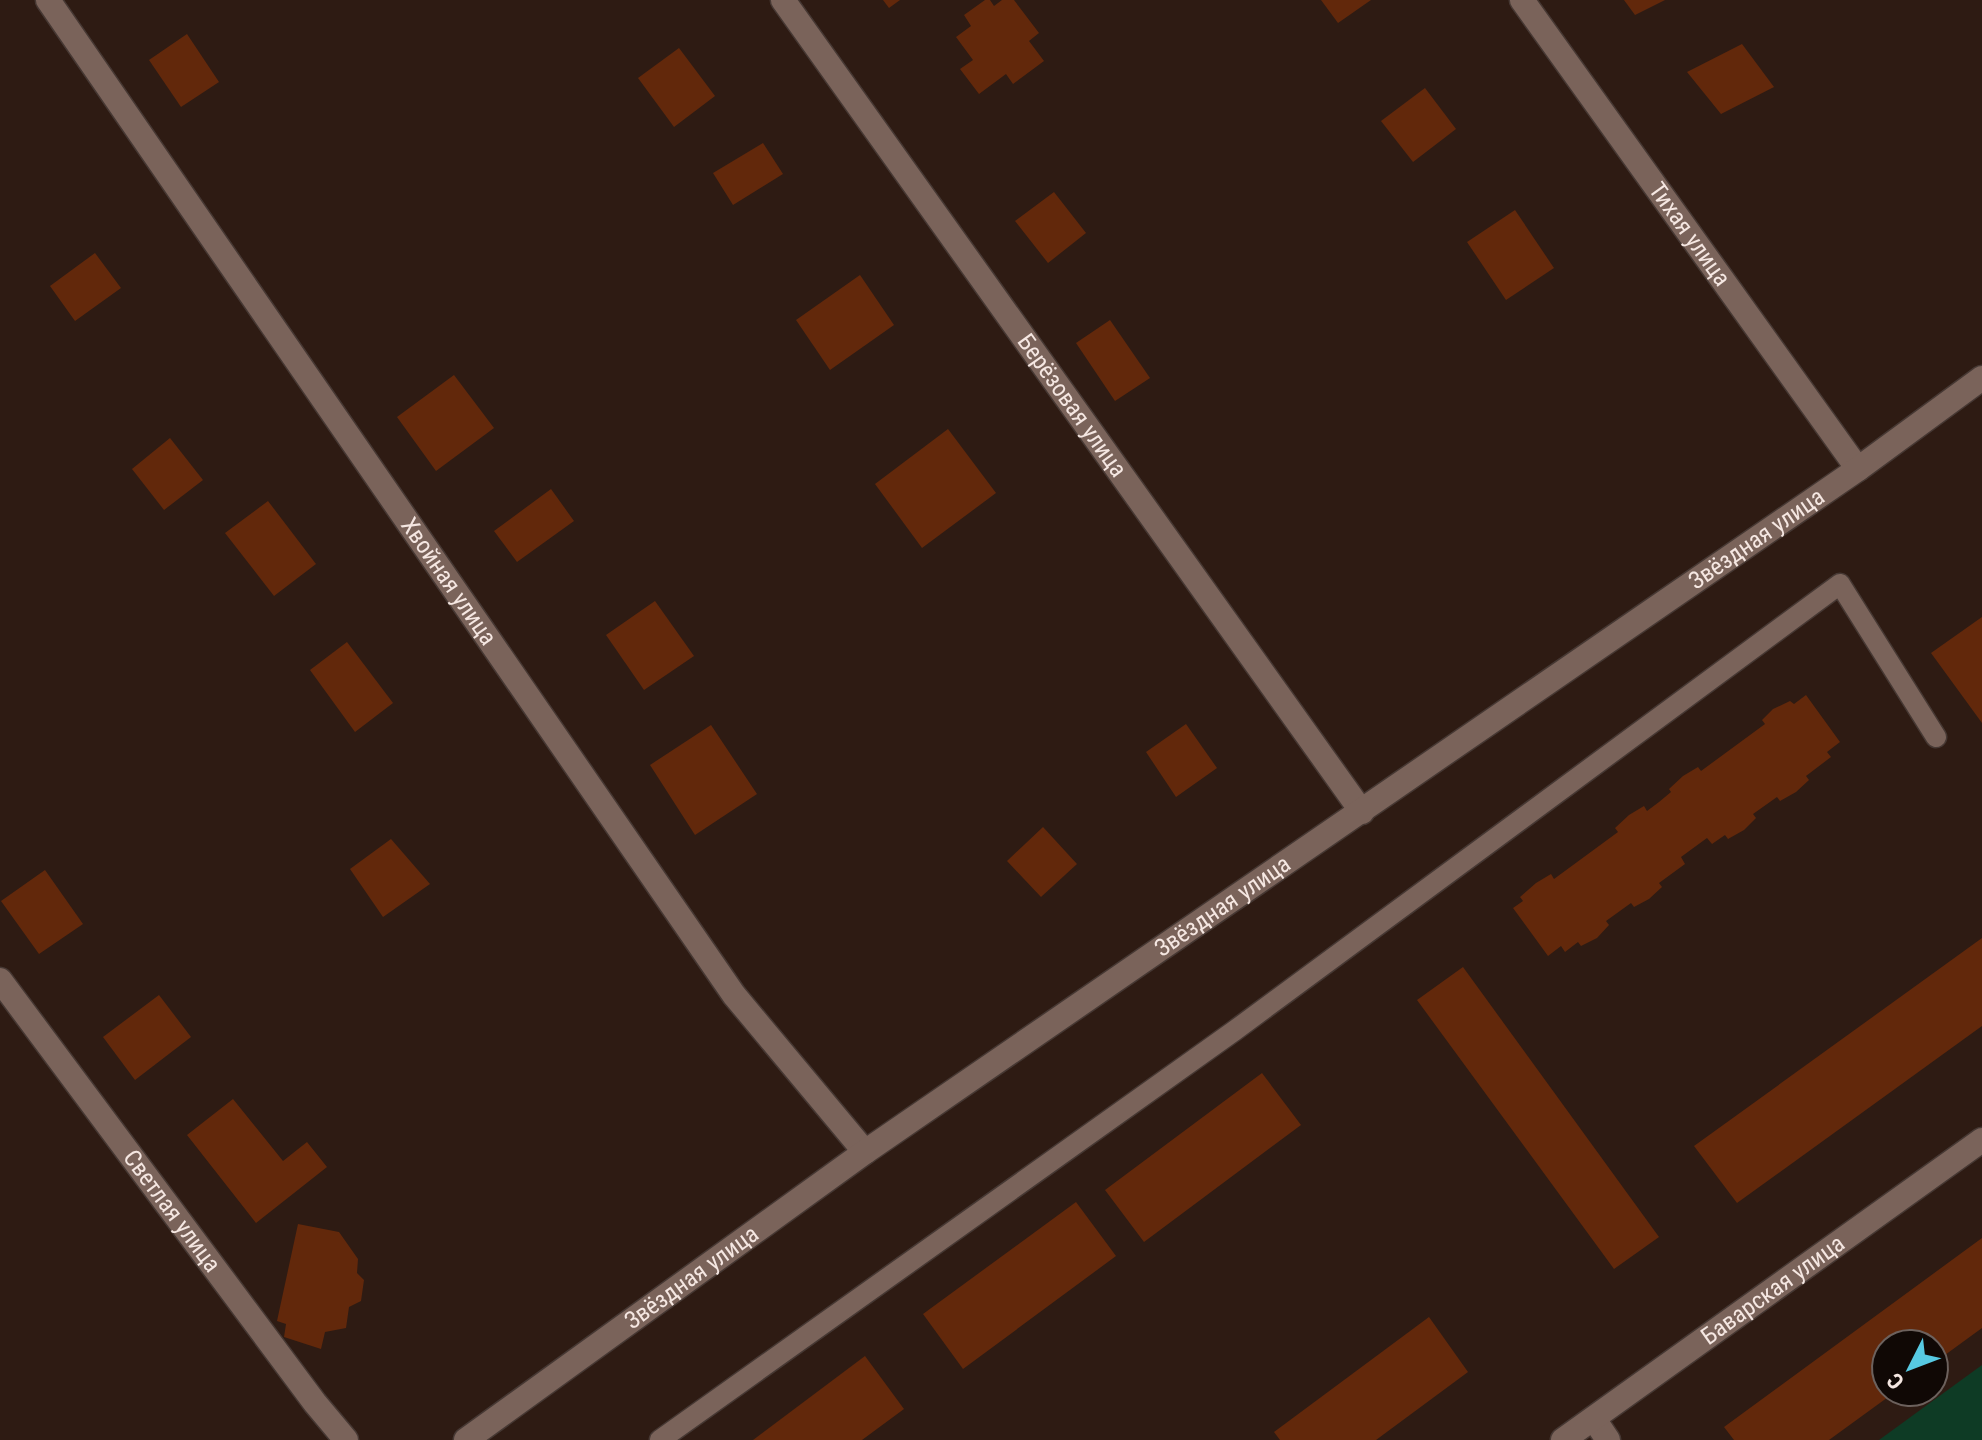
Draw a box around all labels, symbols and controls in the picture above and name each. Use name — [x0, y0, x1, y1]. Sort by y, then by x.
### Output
street label: Тихая улица — [1643, 177, 1736, 291]
street label: Берёзовая улица — [1012, 329, 1133, 482]
street label: Звёздная улица — [1683, 482, 1830, 595]
street label: Хвойная улица — [395, 512, 502, 650]
street label: Звёздная улица — [1149, 850, 1296, 962]
street label: Светлая улица — [117, 1144, 227, 1278]
street label: Звёздная улица — [619, 1220, 764, 1335]
street label: Баварская улица — [1696, 1229, 1850, 1351]
north arrow — [1870, 1328, 1950, 1408]
text: С — [1882, 1368, 1909, 1394]

